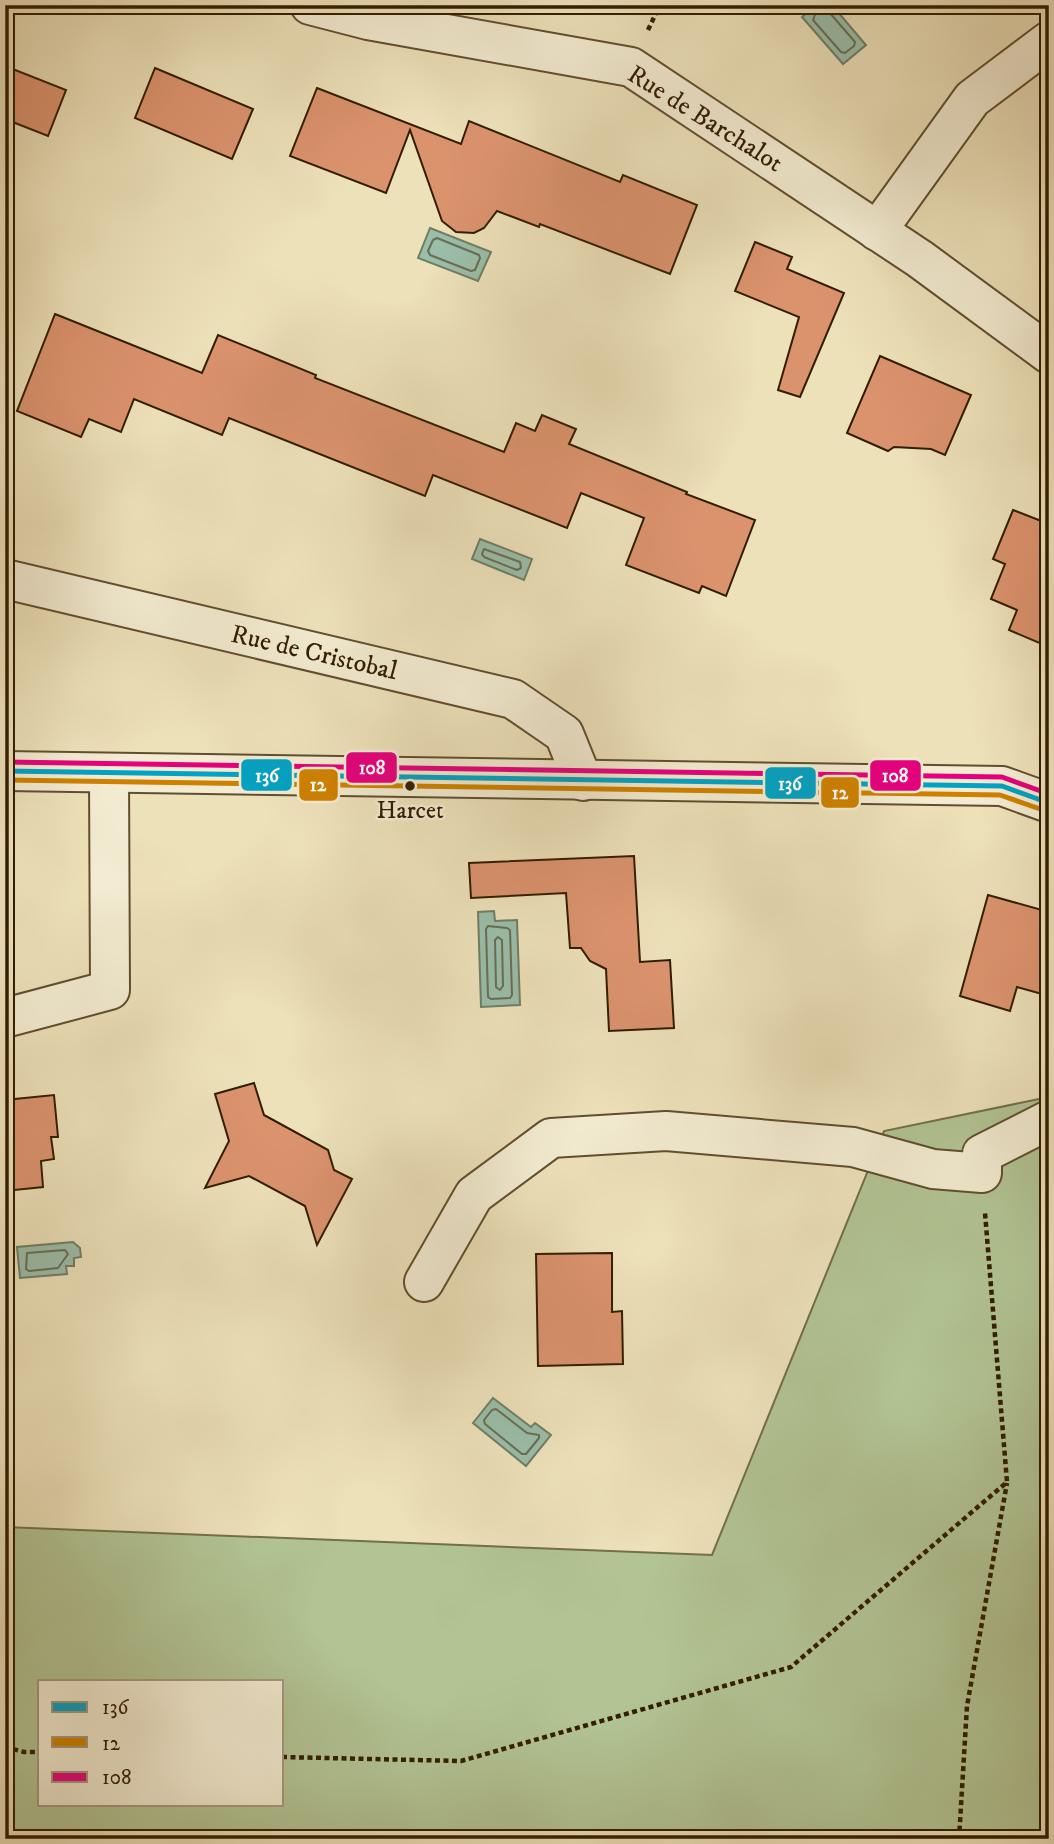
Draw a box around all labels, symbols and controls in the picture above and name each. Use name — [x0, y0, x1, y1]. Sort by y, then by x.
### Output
street label: Rue de Barchalot — [621, 58, 789, 180]
street label: Rue de Cristobal — [228, 618, 401, 688]
line badge: 108 — [345, 751, 398, 784]
text: 108 — [359, 757, 386, 780]
line badge: 136 — [240, 758, 293, 792]
line badge: 108 — [869, 759, 922, 792]
text: 136 — [255, 765, 280, 788]
text: 108 — [882, 765, 909, 788]
line badge: 136 — [764, 766, 817, 800]
line badge: 12 — [298, 768, 339, 802]
text: 136 — [778, 773, 803, 796]
text: 12 — [310, 774, 327, 797]
line badge: 12 — [820, 776, 860, 809]
marker: Harcet — [403, 779, 417, 793]
text: 12 — [832, 782, 849, 805]
place label: Harcet — [376, 796, 444, 826]
legend — [38, 1680, 284, 1806]
text: 136 — [102, 1695, 130, 1721]
text: 12 — [102, 1731, 121, 1757]
text: 108 — [102, 1765, 131, 1791]

